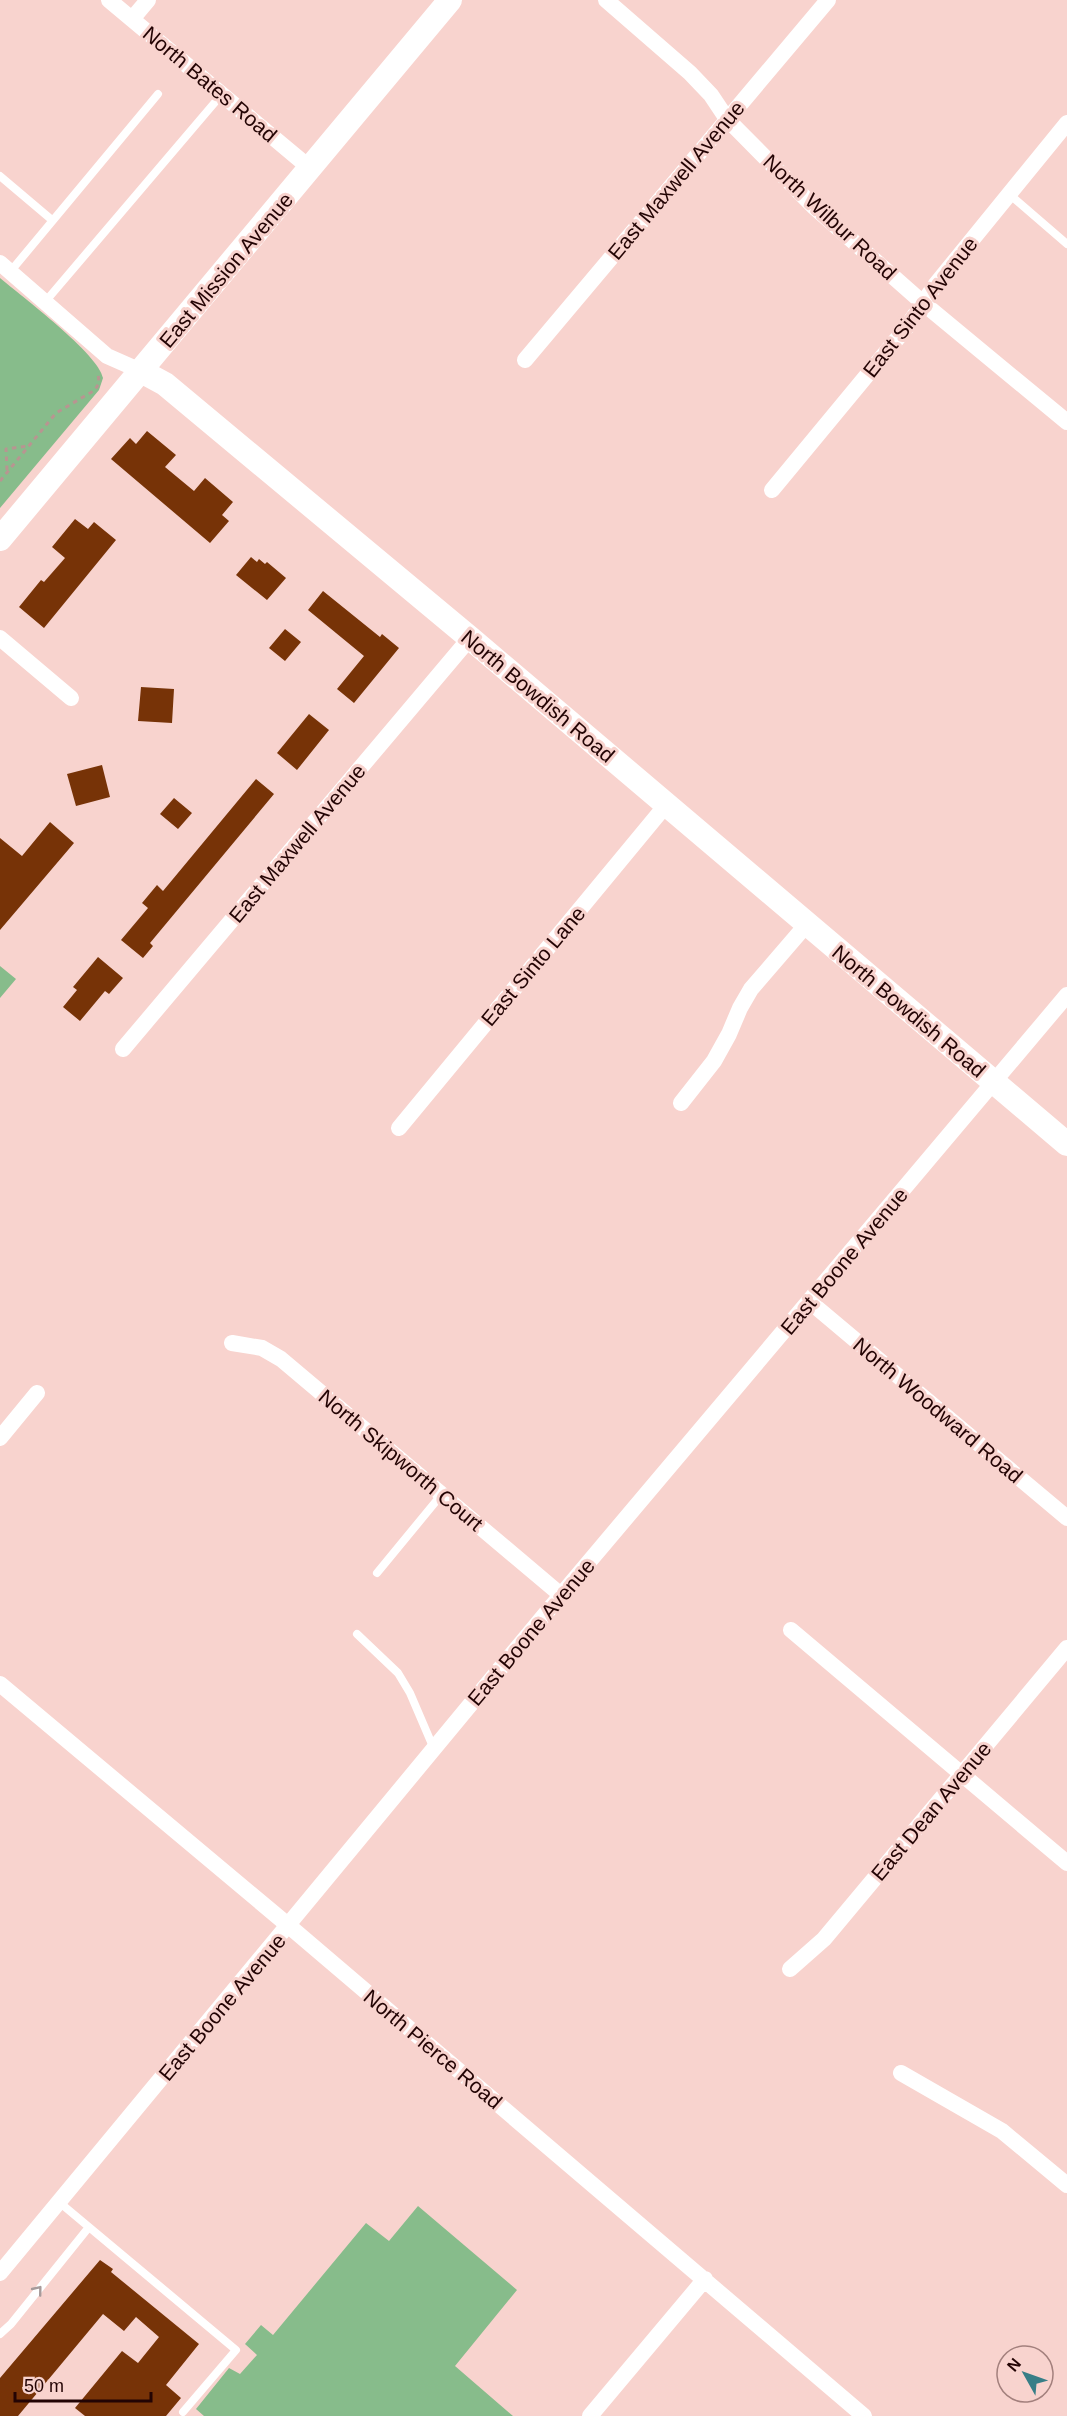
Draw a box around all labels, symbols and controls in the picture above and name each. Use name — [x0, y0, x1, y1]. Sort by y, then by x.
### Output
street label: North Bates Road — [139, 22, 281, 146]
street label: East Maxwell Avenue — [603, 96, 749, 264]
street label: North Wilbur Road — [759, 150, 901, 284]
street label: East Mission Avenue — [155, 188, 297, 352]
street label: East Sinto Avenue — [858, 232, 982, 382]
street label: North Bowdish Road — [457, 625, 619, 767]
street label: East Maxwell Avenue — [224, 759, 370, 927]
street label: East Sinto Lane — [477, 902, 589, 1030]
street label: North Bowdish Road — [828, 940, 990, 1082]
street label: East Boone Avenue — [776, 1183, 912, 1339]
street label: North Woodward Road — [849, 1333, 1027, 1487]
street label: North Skipworth Court — [314, 1385, 488, 1535]
street label: East Boone Avenue — [463, 1554, 599, 1710]
street label: East Dean Avenue — [866, 1737, 996, 1885]
street label: East Boone Avenue — [154, 1929, 290, 2085]
street label: North Pierce Road — [359, 1985, 507, 2113]
one-way arrow — [31, 2286, 42, 2297]
north arrow — [995, 2344, 1055, 2404]
text: N — [1004, 2355, 1024, 2375]
scale bar — [15, 2365, 152, 2403]
text: 50 m — [24, 2376, 64, 2396]

